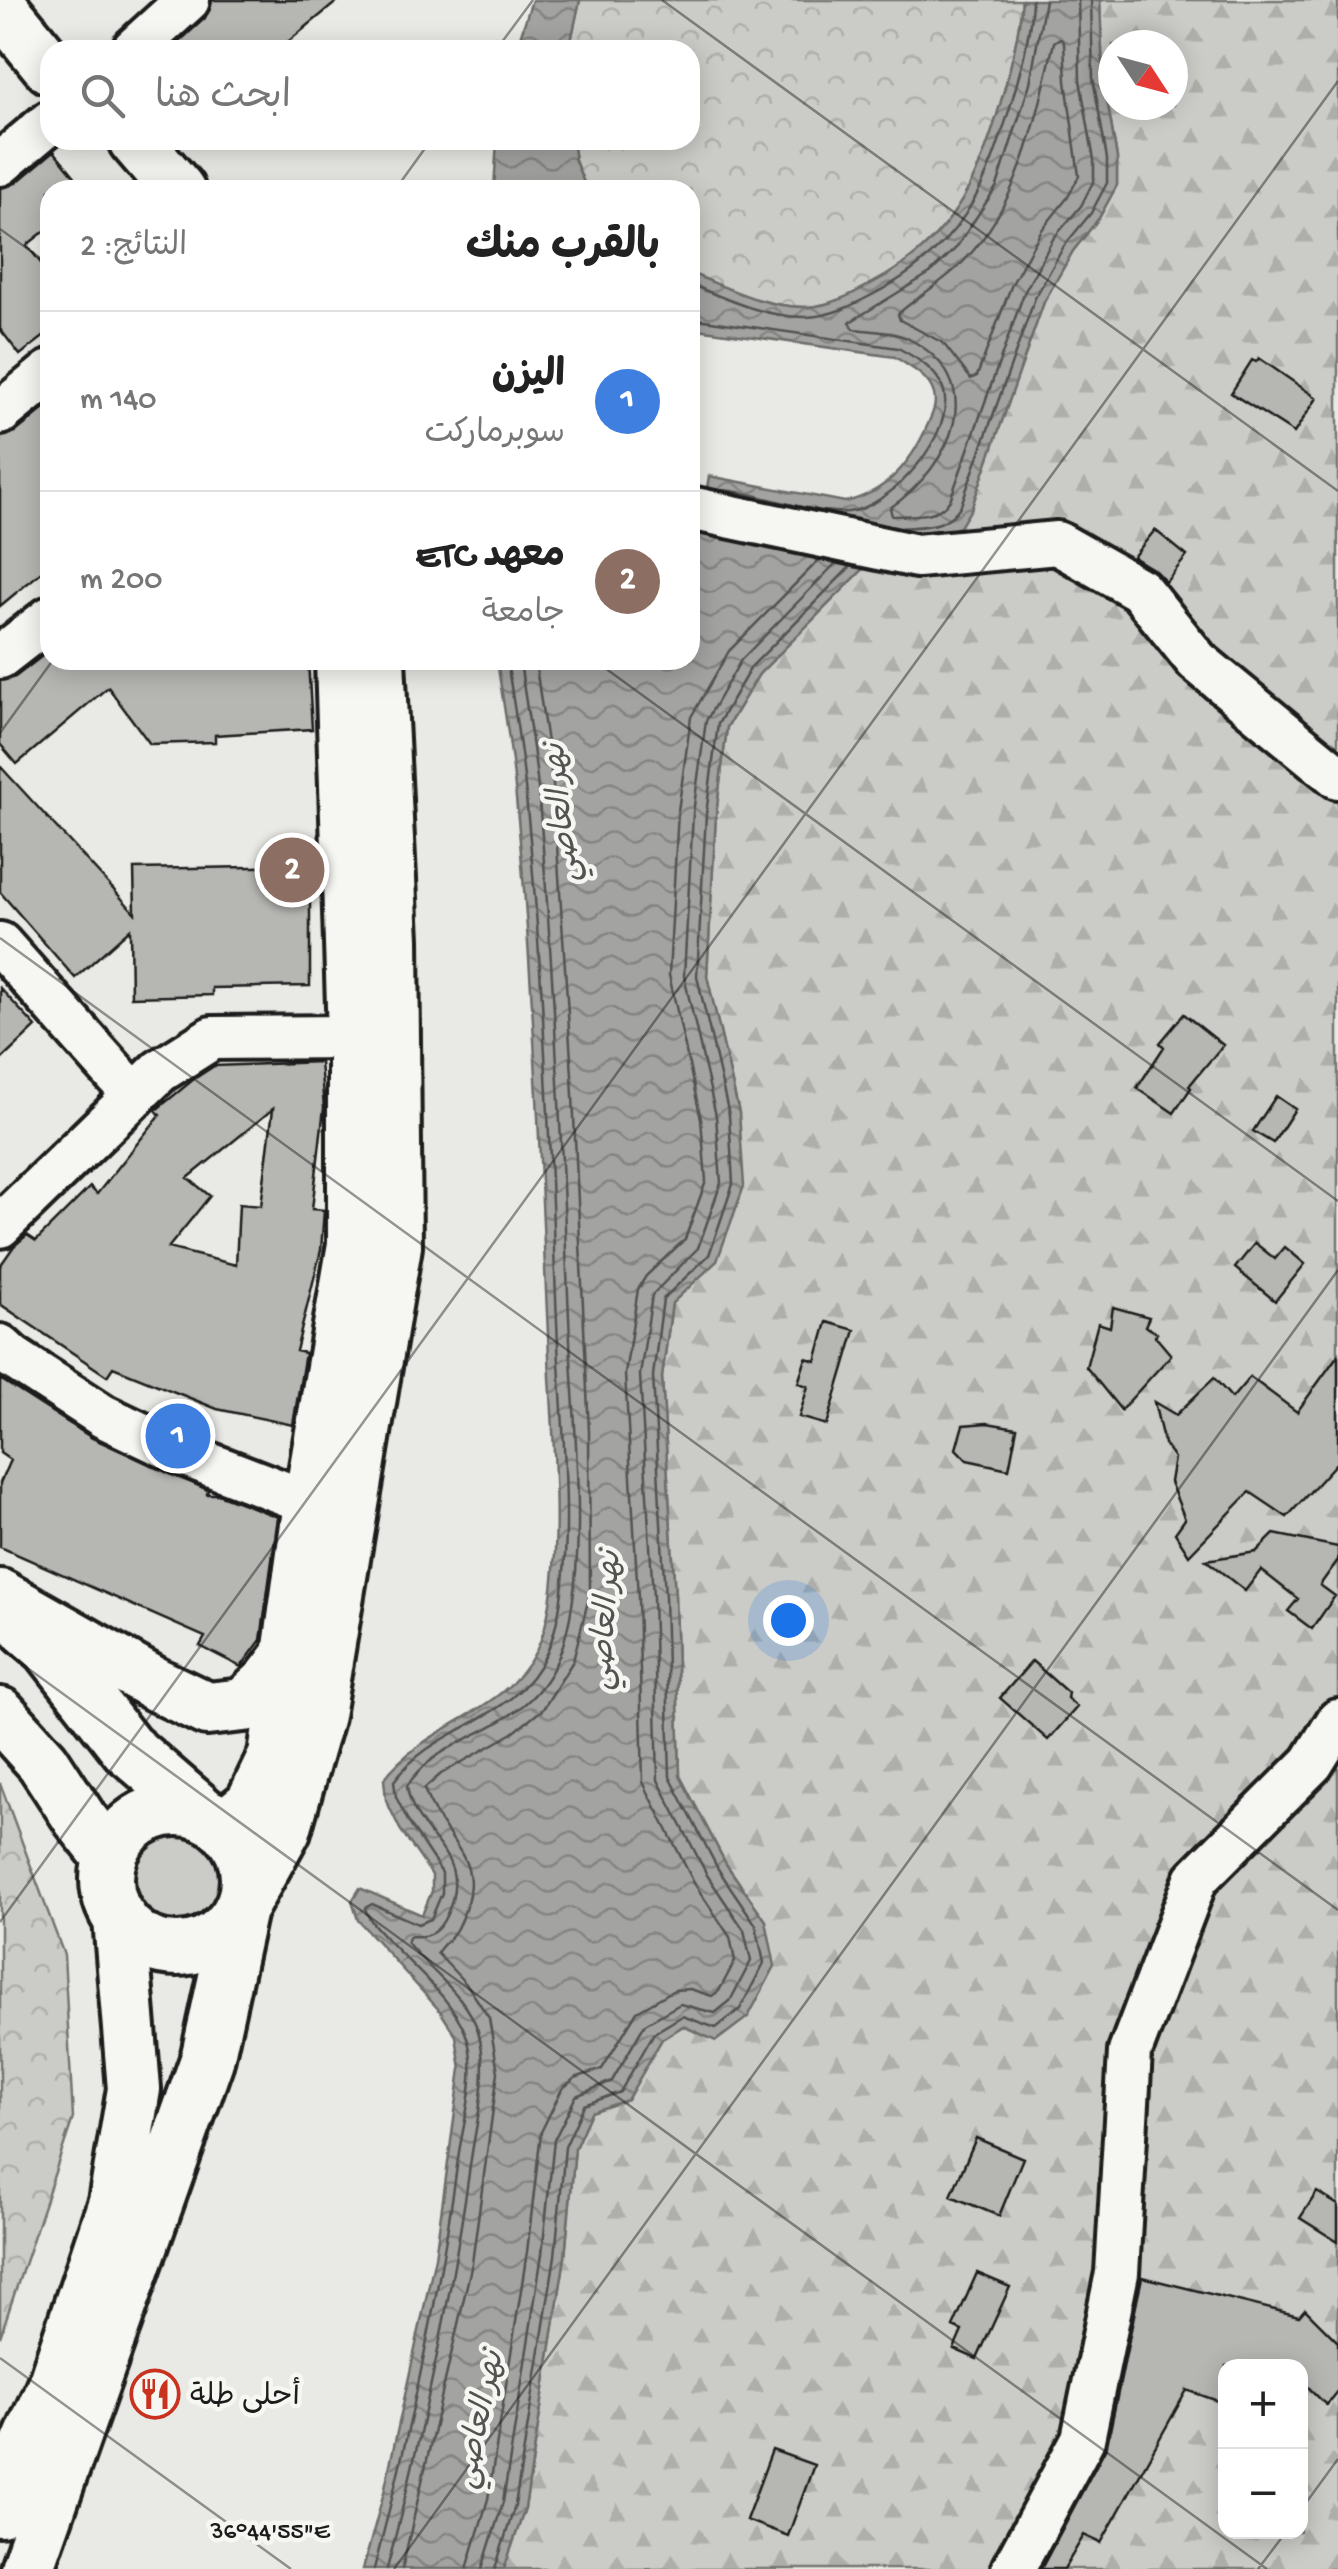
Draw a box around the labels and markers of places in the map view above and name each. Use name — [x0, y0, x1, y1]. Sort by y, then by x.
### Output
pin: 2 — [260, 832, 324, 908]
pin: 1 — [146, 1398, 210, 1474]
restaurant icon: أحلى طلة — [129, 2368, 181, 2420]
place label: أحلى طلة — [190, 2377, 300, 2416]

